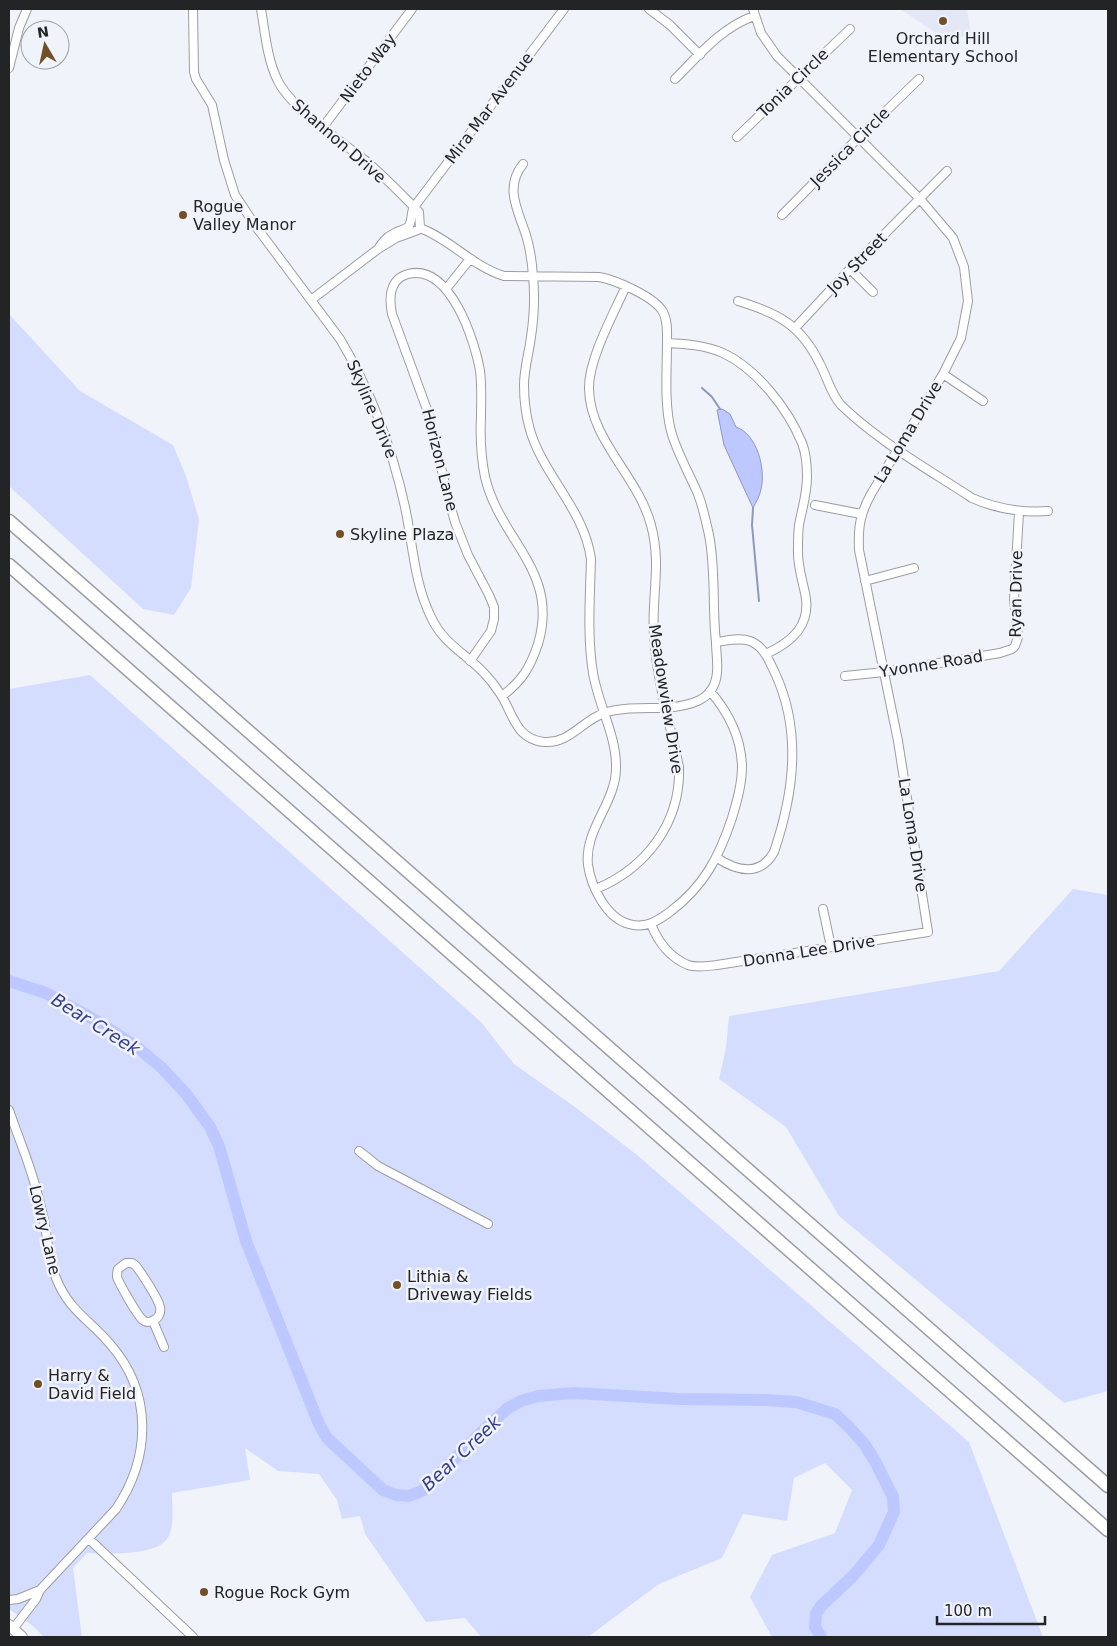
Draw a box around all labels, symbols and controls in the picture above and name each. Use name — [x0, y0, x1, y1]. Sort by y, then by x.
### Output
marker: Orchard Hill Elementary School — [937, 15, 949, 27]
north arrow — [20, 20, 70, 70]
text: N — [36, 23, 50, 41]
place label: Orchard Hill Elementary School — [868, 29, 1018, 66]
street label: Nieto Way — [336, 30, 400, 106]
street label: Tonia Circle — [753, 44, 832, 122]
street label: Mira Mar Avenue — [441, 49, 537, 167]
street label: Shannon Drive — [288, 95, 390, 187]
street label: Jessica Circle — [806, 103, 894, 191]
place label: Rogue Valley Manor — [193, 197, 296, 234]
marker: Rogue Valley Manor — [177, 209, 189, 221]
street label: Joy Street — [822, 228, 891, 298]
street label: Skyline Drive — [343, 357, 401, 461]
street label: La Loma Drive — [870, 378, 946, 486]
street label: Horizon Lane — [418, 407, 462, 513]
place label: Skyline Plaza — [350, 525, 454, 544]
marker: Skyline Plaza — [334, 528, 346, 540]
street label: Ryan Drive — [1006, 550, 1026, 638]
street label: Meadowview Drive — [645, 623, 687, 775]
street label: Yvonne Road — [877, 646, 984, 682]
street label: La Loma Drive — [895, 777, 931, 893]
street label: Donna Lee Drive — [742, 931, 876, 971]
water label: Bear Creek — [48, 989, 145, 1060]
street label: Lowry Lane — [25, 1183, 65, 1277]
place label: Lithia & Driveway Fields — [407, 1267, 532, 1304]
marker: Lithia & Driveway Fields — [391, 1279, 403, 1291]
place label: Harry & David Field — [48, 1366, 136, 1403]
marker: Harry & David Field — [32, 1378, 44, 1390]
water label: Bear Creek — [417, 1410, 506, 1495]
place label: Rogue Rock Gym — [214, 1583, 350, 1602]
marker: Rogue Rock Gym — [198, 1586, 210, 1598]
scale bar — [937, 1594, 1044, 1626]
text: 100 m — [944, 1602, 992, 1620]

